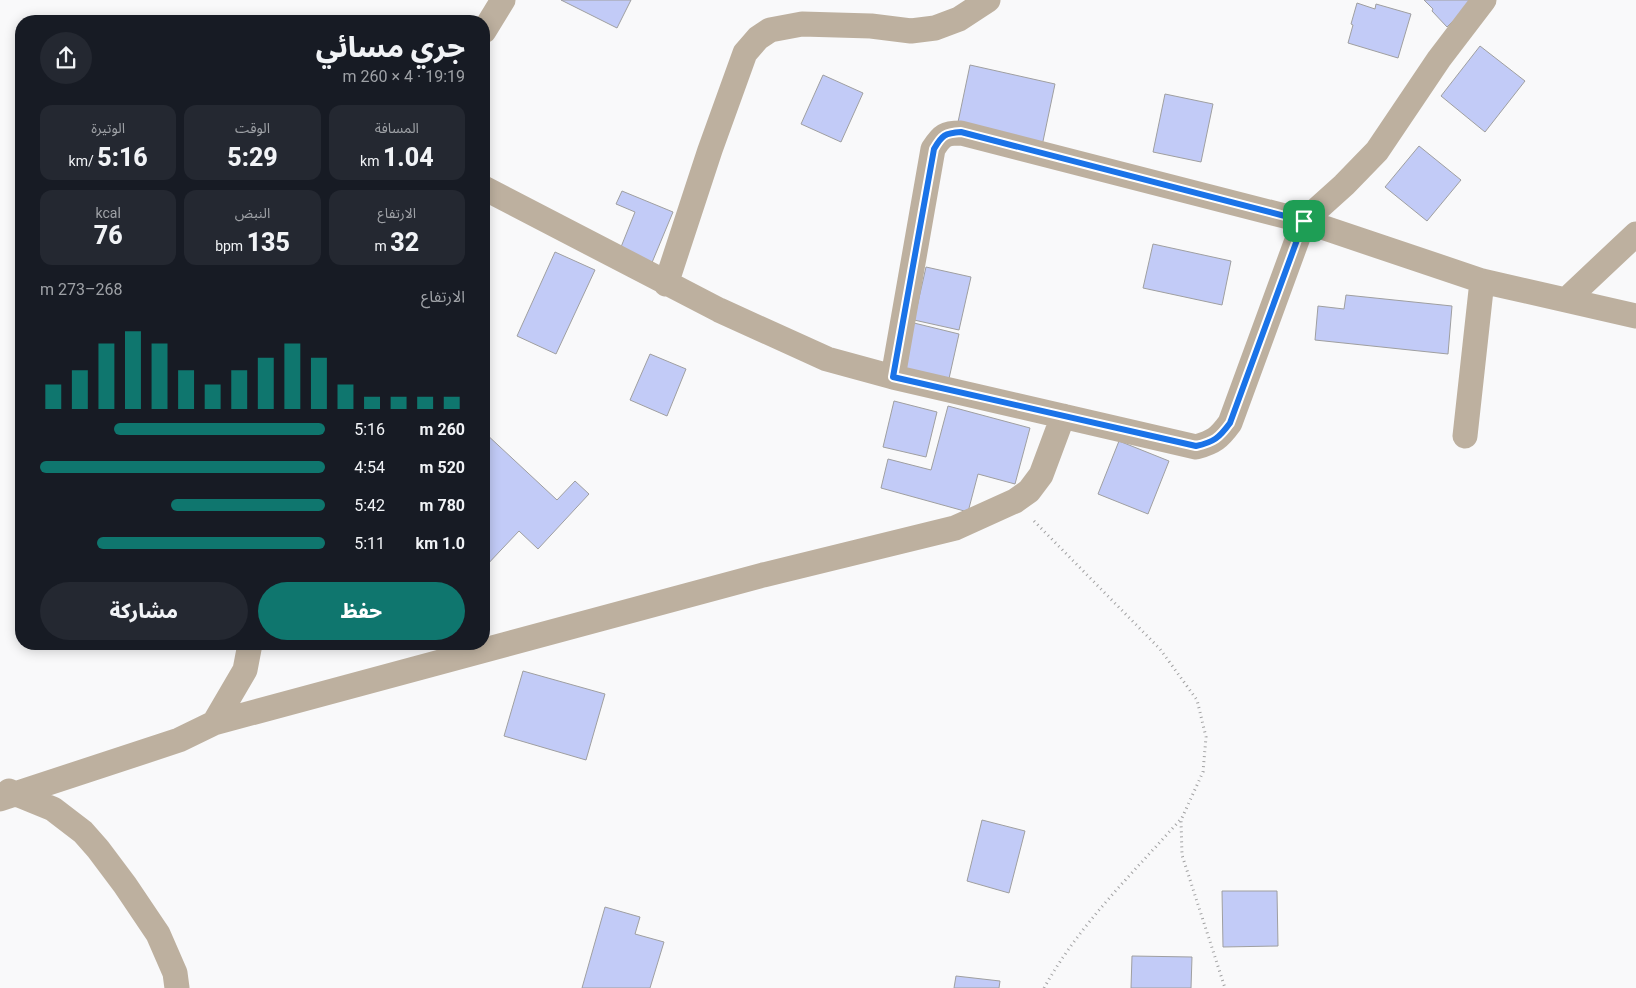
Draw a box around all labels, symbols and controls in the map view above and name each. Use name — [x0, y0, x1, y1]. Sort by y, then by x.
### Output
text: جري مسائي — [316, 31, 465, 64]
button: share — [40, 32, 92, 84]
text: 19:19 · 4 × 260 m — [343, 67, 465, 86]
text: الوتيرة — [91, 120, 125, 136]
text: الوقت — [235, 120, 270, 136]
text: المسافة — [375, 120, 419, 136]
text: 5:16 — [97, 143, 148, 172]
text: 5:29 — [227, 143, 278, 172]
text: 1.04 — [383, 143, 434, 172]
text: /km — [69, 153, 97, 169]
text: km — [360, 153, 383, 169]
pin — [1283, 200, 1325, 242]
text: kcal — [96, 205, 121, 221]
text: النبض — [235, 205, 270, 221]
text: الارتفاع — [378, 205, 416, 221]
icon: arrive — [1290, 207, 1318, 235]
text: 76 — [94, 221, 123, 250]
text: 135 — [247, 228, 290, 257]
text: 32 — [390, 228, 419, 257]
text: bpm — [215, 238, 247, 254]
text: m — [375, 238, 390, 254]
text: 268–273 m — [40, 280, 122, 299]
text: الارتفاع — [421, 287, 465, 306]
text: 5:16 — [354, 420, 385, 439]
text: 260 m — [420, 420, 465, 439]
text: 4:54 — [354, 458, 385, 477]
text: 520 m — [420, 458, 465, 477]
text: 5:42 — [354, 496, 385, 515]
text: 780 m — [420, 496, 465, 515]
text: 5:11 — [354, 534, 385, 553]
text: 1.0 km — [416, 534, 465, 553]
button: مشاركة — [40, 582, 248, 640]
button: حفظ — [258, 582, 465, 640]

